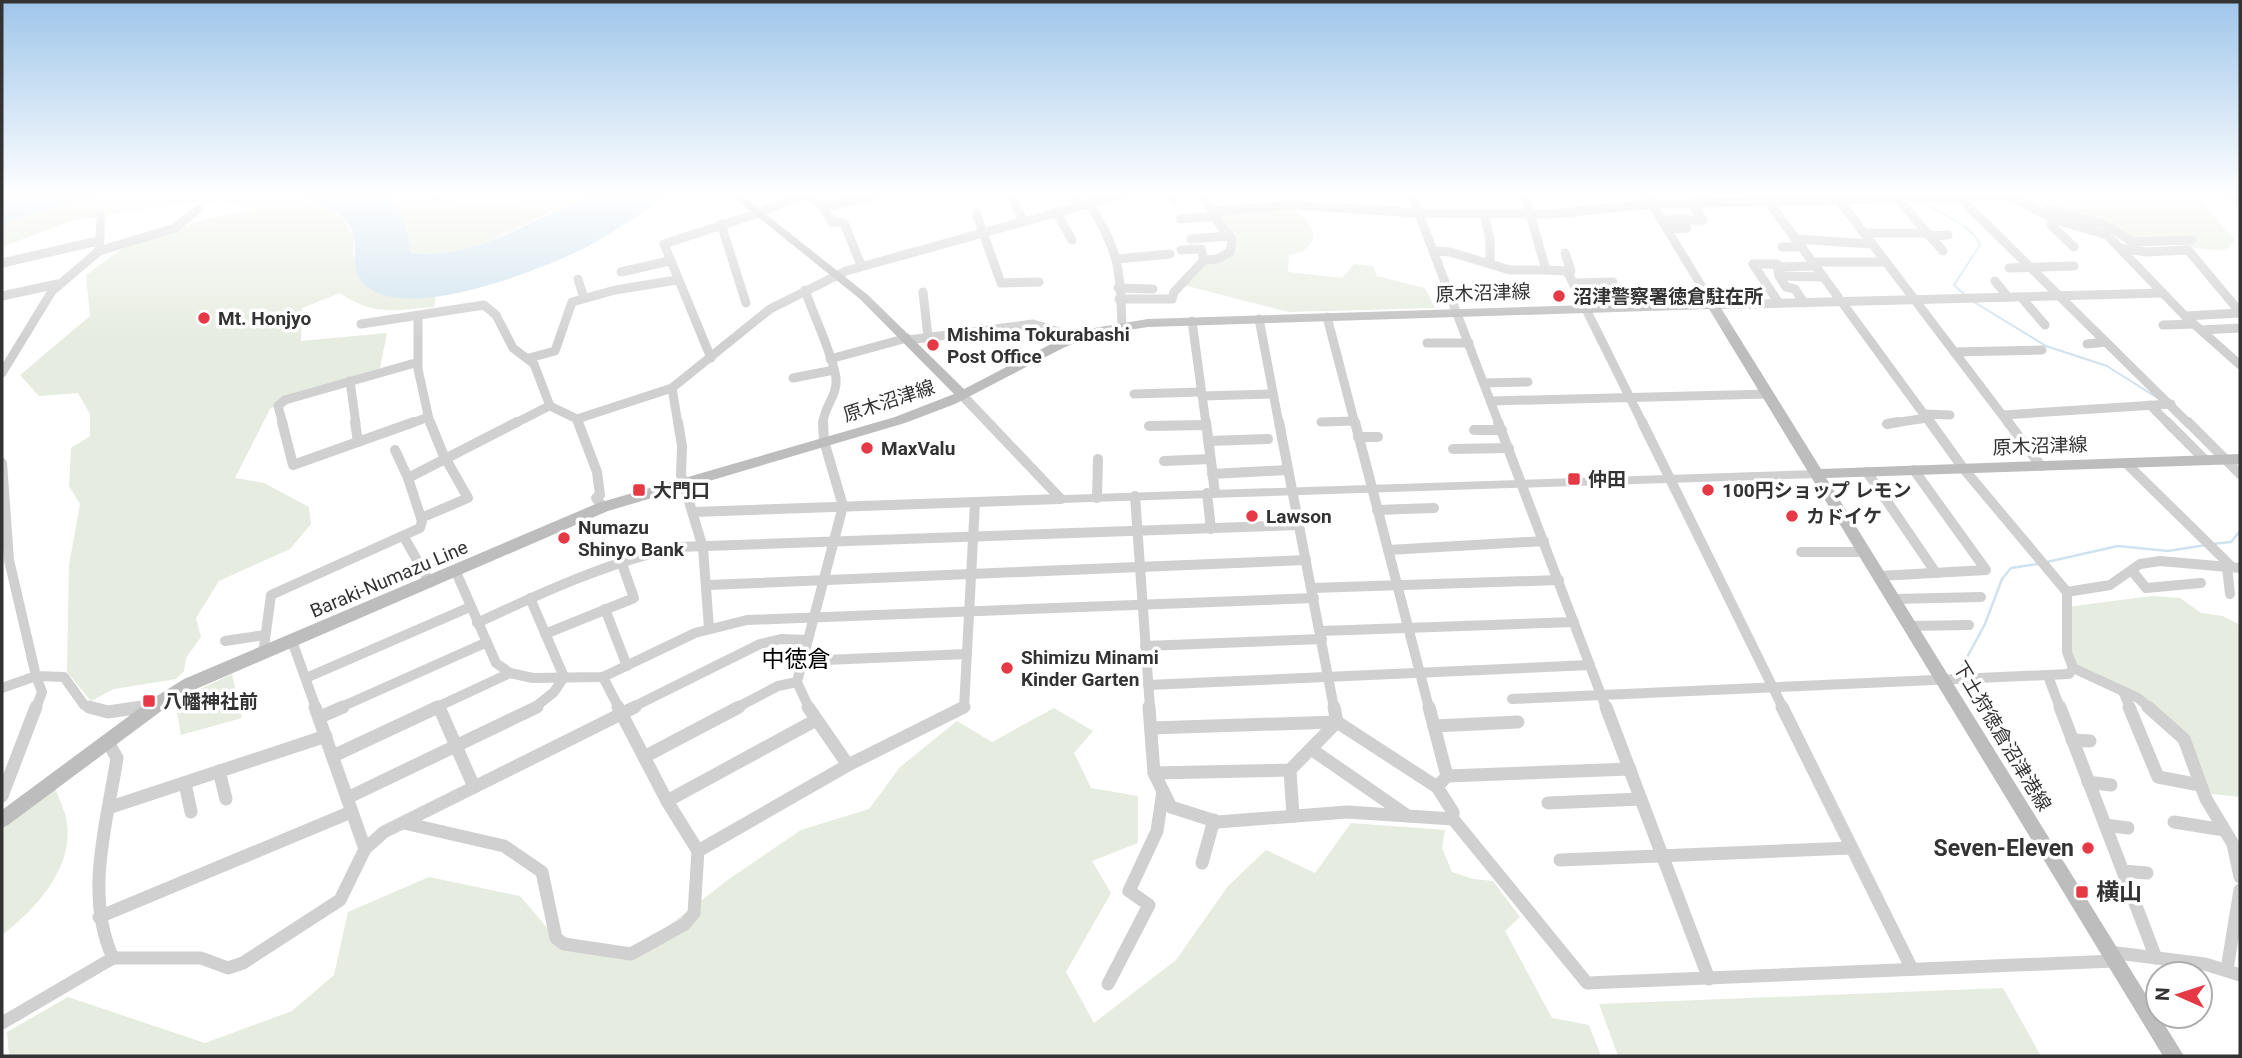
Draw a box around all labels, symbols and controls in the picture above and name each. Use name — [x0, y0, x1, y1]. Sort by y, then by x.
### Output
street label: 原木沼津線 — [1435, 280, 1531, 306]
place label: 沼津警察署徳倉駐在所 — [1573, 285, 1763, 308]
marker: 沼津警察署徳倉駐在所 — [1551, 288, 1567, 304]
place label: Mt. Honjyo — [218, 307, 311, 330]
marker: Mt. Honjyo — [196, 310, 212, 326]
place label: Mishima Tokurabashi Post Office — [947, 323, 1130, 368]
marker: Mishima Tokurabashi Post Office — [925, 337, 941, 353]
street label: 原木沼津線 — [840, 375, 938, 427]
street label: 原木沼津線 — [1992, 433, 2088, 459]
place label: MaxValu — [881, 437, 955, 460]
marker: MaxValu — [859, 440, 875, 456]
place label: 仲田 — [1588, 468, 1626, 491]
marker: 仲田 — [1566, 471, 1582, 487]
place label: 大門口 — [653, 479, 710, 502]
place label: 100円ショップ レモン — [1722, 479, 1911, 502]
marker: 大門口 — [631, 482, 647, 498]
marker: 100円ショップ レモン — [1700, 482, 1716, 498]
place label: Lawson — [1266, 505, 1332, 528]
place label: カドイケ — [1806, 505, 1882, 528]
marker: Lawson — [1244, 508, 1260, 524]
marker: カドイケ — [1784, 508, 1800, 524]
place label: Numazu Shinyo Bank — [578, 516, 685, 561]
marker: Numazu Shinyo Bank — [556, 530, 572, 546]
street label: Baraki-Numazu Line — [307, 535, 471, 623]
district label: 中徳倉 — [762, 646, 831, 673]
place label: Shimizu Minami Kinder Garten — [1021, 646, 1159, 691]
street label: 下土狩徳倉沼津港線 — [1948, 657, 2056, 815]
marker: Shimizu Minami Kinder Garten — [999, 660, 1015, 676]
place label: 八幡神社前 — [163, 690, 258, 713]
marker: 八幡神社前 — [141, 693, 157, 709]
place label: Seven-Eleven — [1934, 835, 2074, 862]
marker: Seven-Eleven — [2080, 840, 2096, 856]
place label: 横山 — [2096, 879, 2142, 906]
marker: 横山 — [2074, 884, 2090, 900]
north arrow — [2144, 960, 2214, 1030]
text: N — [2151, 987, 2174, 1001]

